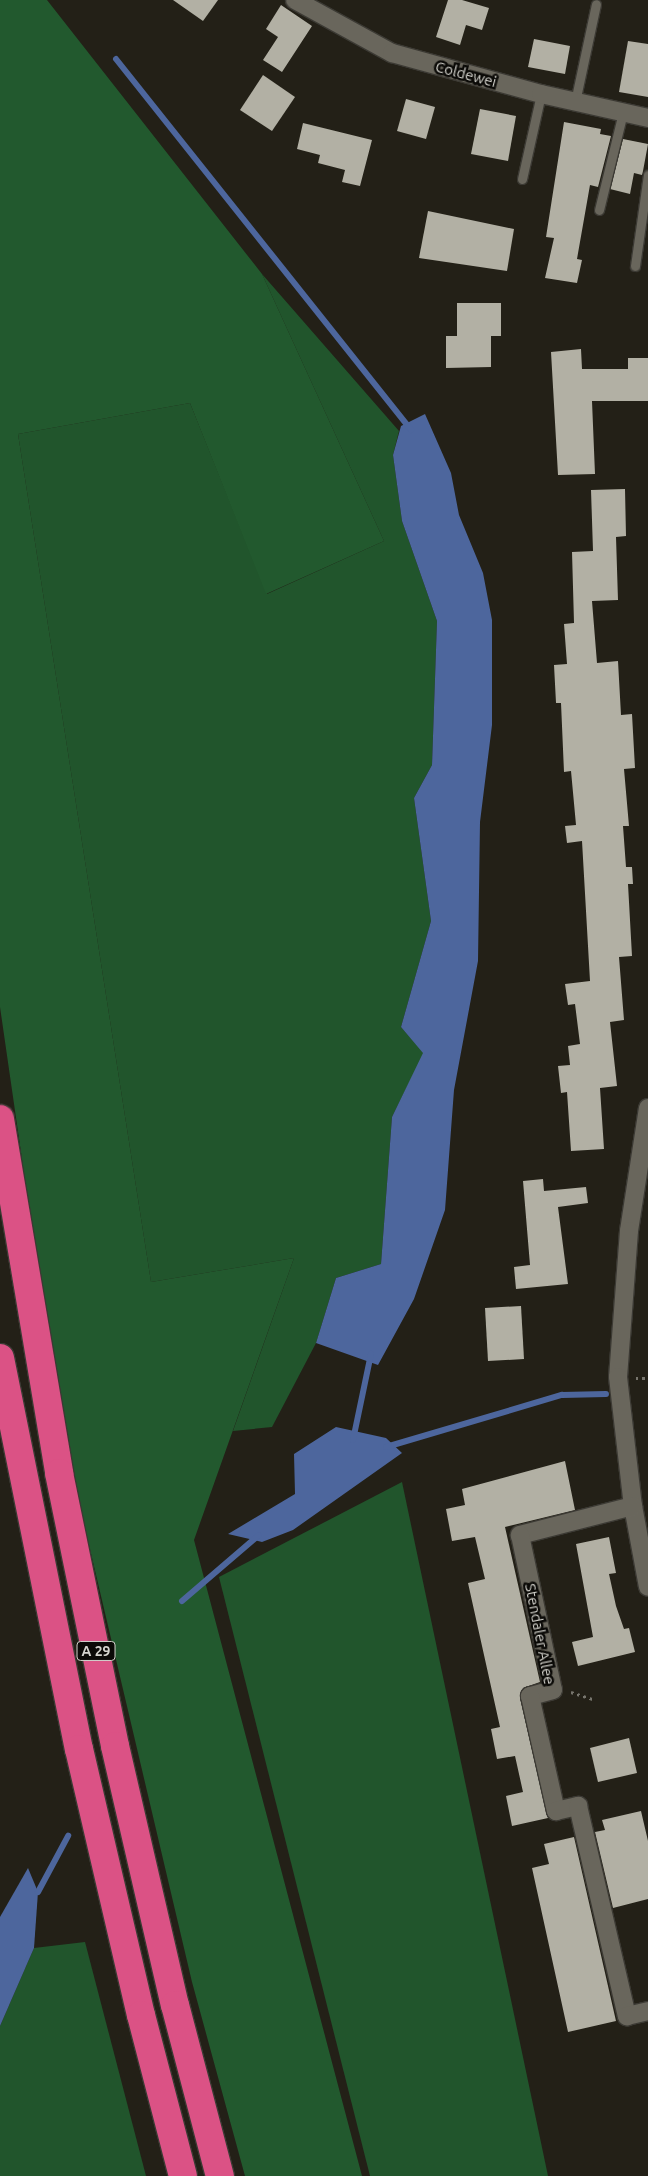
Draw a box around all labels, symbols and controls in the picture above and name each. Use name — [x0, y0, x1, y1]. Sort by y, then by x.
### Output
street label: Coldewei — [433, 57, 499, 91]
street label: Stendaler Allee — [521, 1582, 559, 1686]
road number: A 29 — [76, 1640, 116, 1662]

